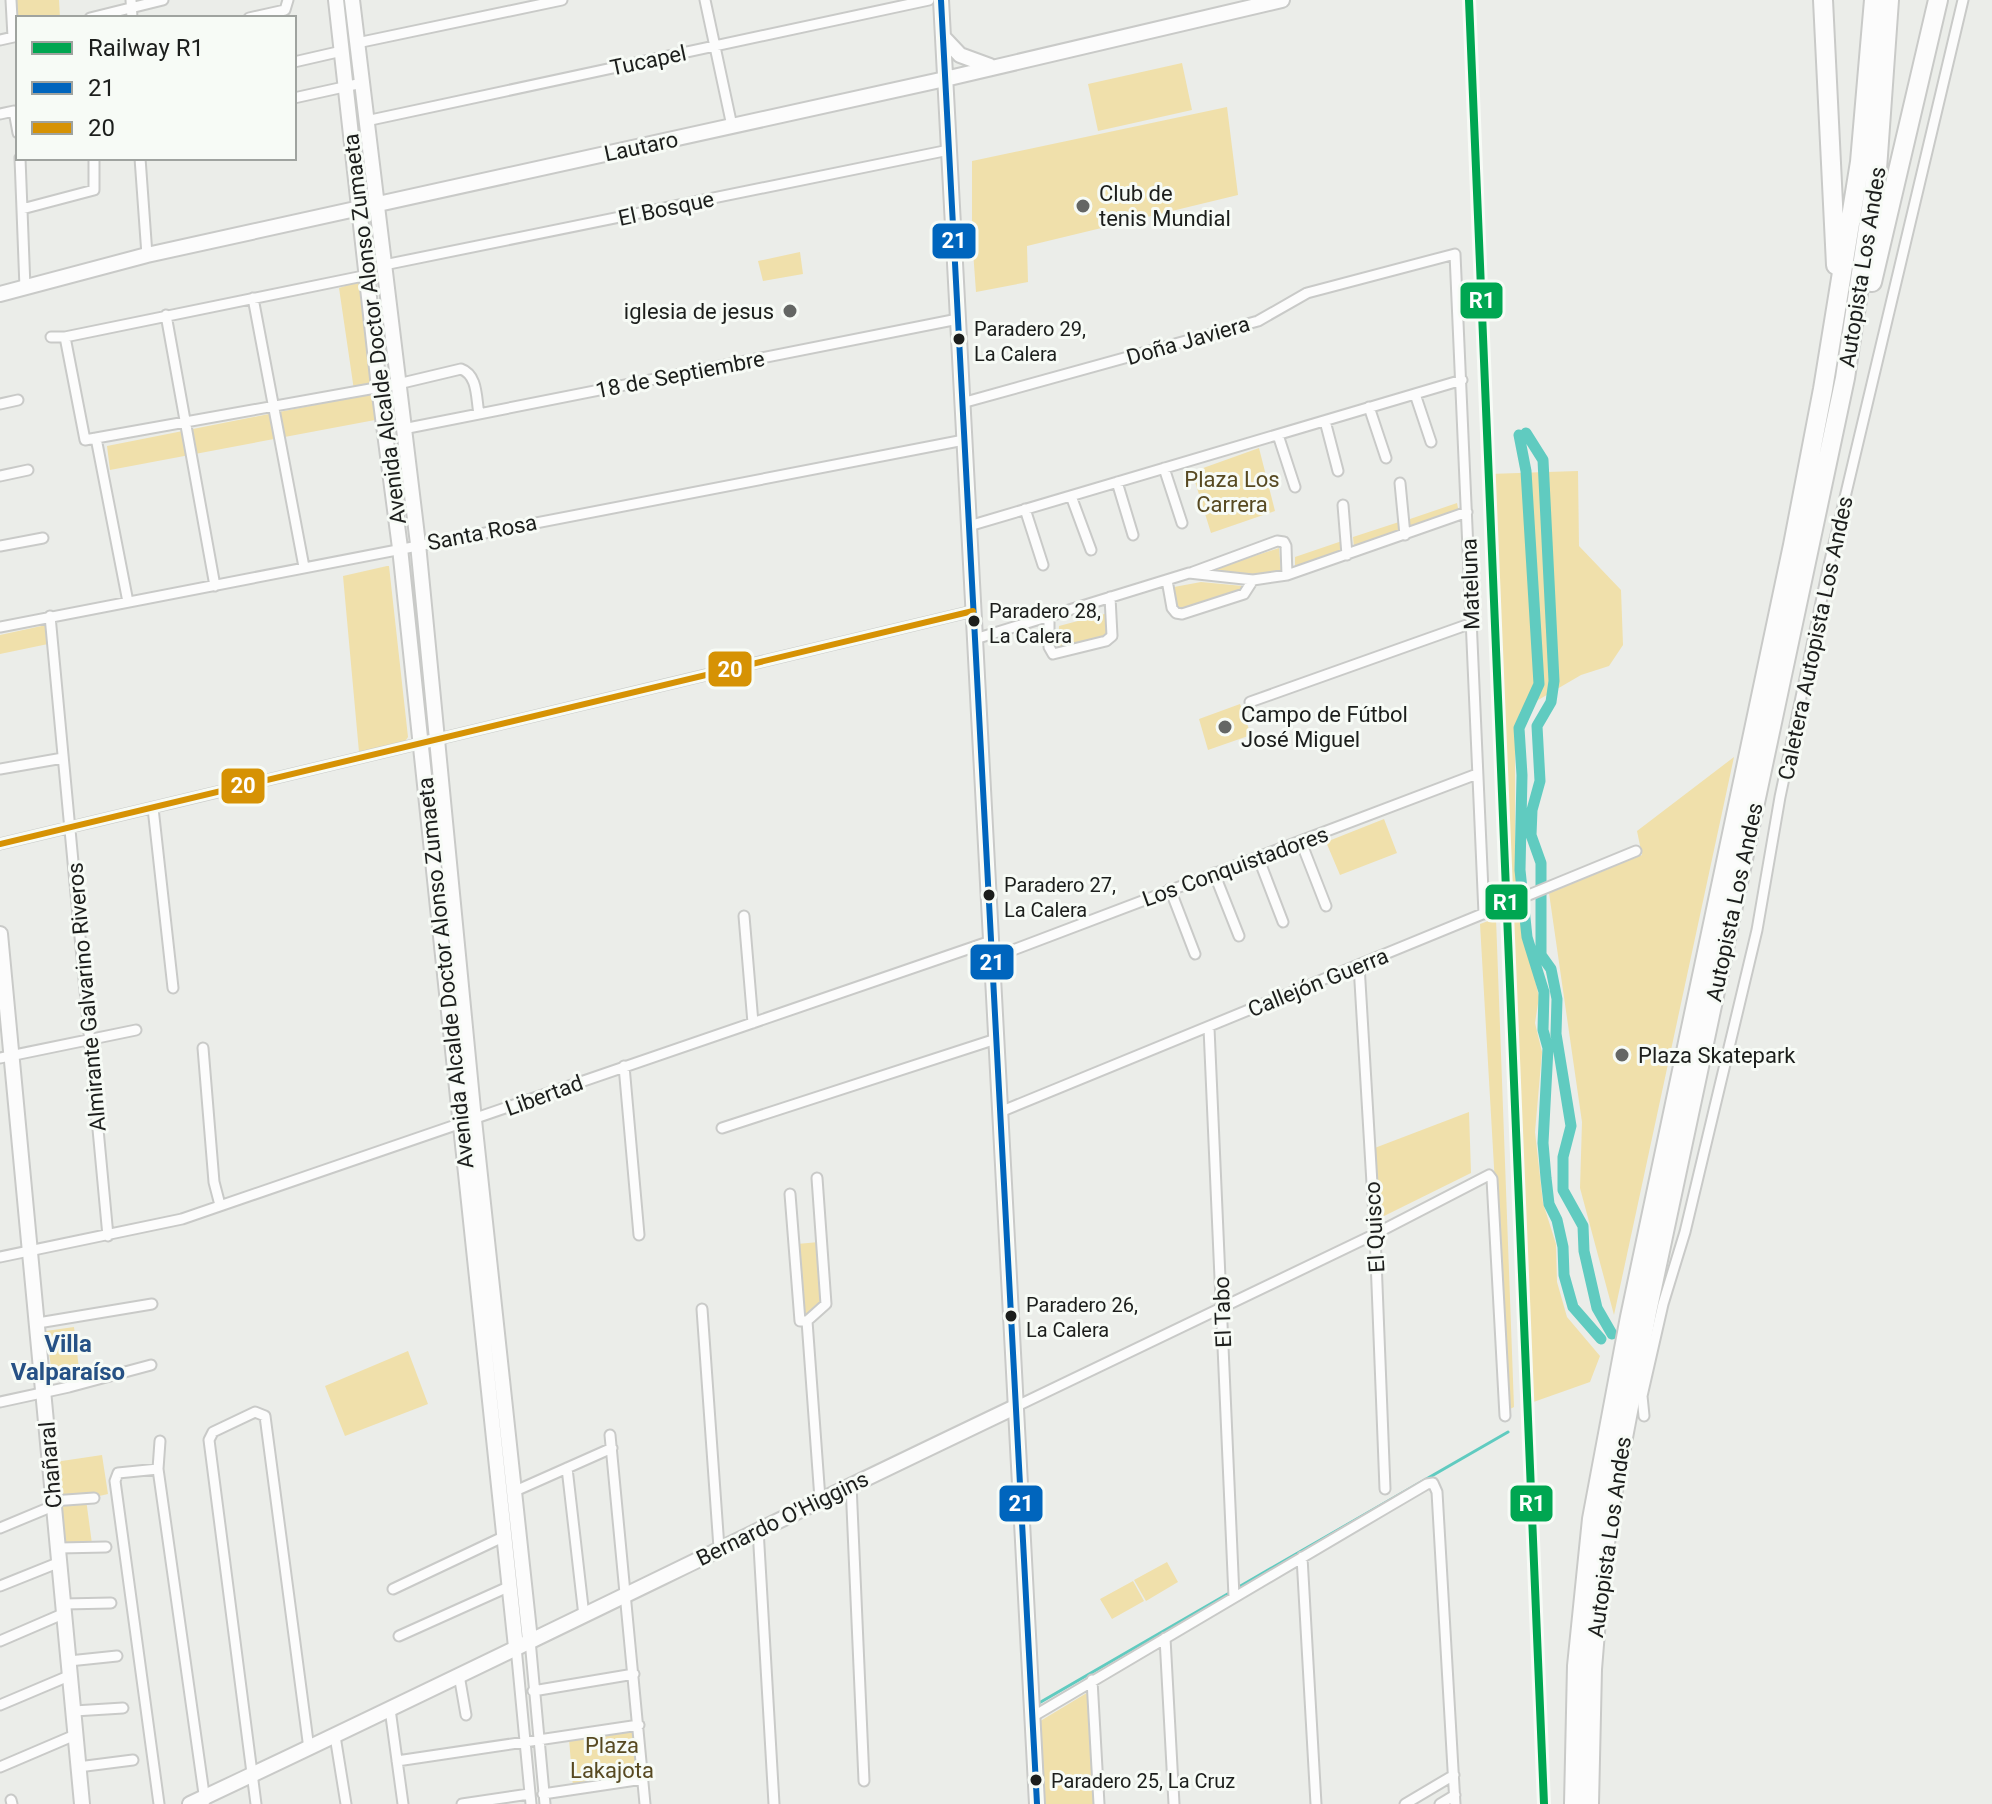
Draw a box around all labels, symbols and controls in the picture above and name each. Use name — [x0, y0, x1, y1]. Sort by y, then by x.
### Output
legend — [16, 16, 296, 160]
text: Railway R1 — [88, 34, 204, 62]
street label: Tucapel — [608, 40, 688, 81]
text: 21 — [88, 74, 115, 102]
text: 20 — [88, 114, 115, 142]
street label: Lautaro — [602, 126, 680, 167]
street label: Avenida Alcalde Doctor Alonso Zumaeta — [338, 132, 411, 526]
street label: Autopista Los Andes — [1834, 165, 1891, 369]
place label: Club de tenis Mundial — [1099, 181, 1231, 231]
street label: El Bosque — [616, 186, 716, 231]
marker: Club de tenis Mundial — [1074, 197, 1092, 215]
line badge: 21 — [931, 222, 977, 260]
text: 21 — [941, 228, 967, 253]
line badge: R1 — [1459, 281, 1504, 320]
text: R1 — [1469, 288, 1495, 313]
place label: iglesia de jesus — [624, 299, 774, 324]
marker: iglesia de jesus — [781, 302, 799, 320]
street label: Doña Javiera — [1124, 311, 1253, 370]
place label: Paradero 29, La Calera — [974, 317, 1086, 366]
marker: Paradero 29, La Calera — [951, 331, 967, 347]
street label: 18 de Septiembre — [593, 346, 767, 403]
park label: Plaza Los Carrera — [1184, 467, 1280, 517]
street label: Caletera Autopista Los Andes — [1773, 494, 1858, 782]
street label: Santa Rosa — [425, 510, 539, 555]
street label: Mateluna — [1456, 538, 1485, 630]
place label: Paradero 28, La Calera — [989, 599, 1101, 648]
marker: Paradero 28, La Calera — [966, 613, 982, 629]
line badge: 20 — [707, 650, 753, 688]
text: 20 — [717, 657, 743, 682]
place label: Campo de Fútbol José Miguel — [1241, 702, 1408, 752]
marker: Campo de Fútbol José Miguel — [1216, 718, 1234, 736]
line badge: 20 — [220, 767, 266, 805]
text: 20 — [230, 773, 256, 798]
street label: Avenida Alcalde Doctor Alonso Zumaeta — [413, 776, 478, 1170]
street label: Autopista Los Andes — [1701, 800, 1768, 1004]
street label: Los Conquistadores — [1139, 821, 1332, 912]
street label: Almirante Galvarino Riveros — [62, 861, 111, 1132]
place label: Paradero 27, La Calera — [1004, 873, 1116, 922]
line badge: R1 — [1484, 883, 1529, 921]
marker: Paradero 27, La Calera — [981, 887, 997, 903]
text: R1 — [1493, 890, 1519, 915]
line badge: 21 — [969, 943, 1015, 981]
street label: Callejón Guerra — [1244, 943, 1392, 1022]
text: 21 — [979, 950, 1005, 975]
place label: Plaza Skatepark — [1638, 1043, 1796, 1068]
marker: Plaza Skatepark — [1613, 1046, 1631, 1064]
street label: Libertad — [502, 1070, 586, 1121]
street label: El Quisco — [1360, 1181, 1389, 1273]
street label: El Tabo — [1209, 1276, 1236, 1348]
place label: Paradero 26, La Calera — [1026, 1293, 1138, 1342]
marker: Paradero 26, La Calera — [1003, 1308, 1019, 1324]
district label: Villa Valparaíso — [11, 1330, 125, 1386]
street label: Chañaral — [34, 1421, 67, 1509]
street label: Autopista Los Andes — [1583, 1435, 1636, 1639]
street label: Bernardo O'Higgins — [692, 1466, 872, 1571]
line badge: 21 — [998, 1484, 1044, 1523]
line badge: R1 — [1509, 1484, 1554, 1523]
text: 21 — [1008, 1491, 1034, 1516]
text: R1 — [1519, 1491, 1545, 1516]
park label: Plaza Lakajota — [570, 1733, 654, 1783]
place label: Paradero 25, La Cruz — [1051, 1769, 1235, 1793]
marker: Paradero 25, La Cruz — [1028, 1772, 1044, 1788]

